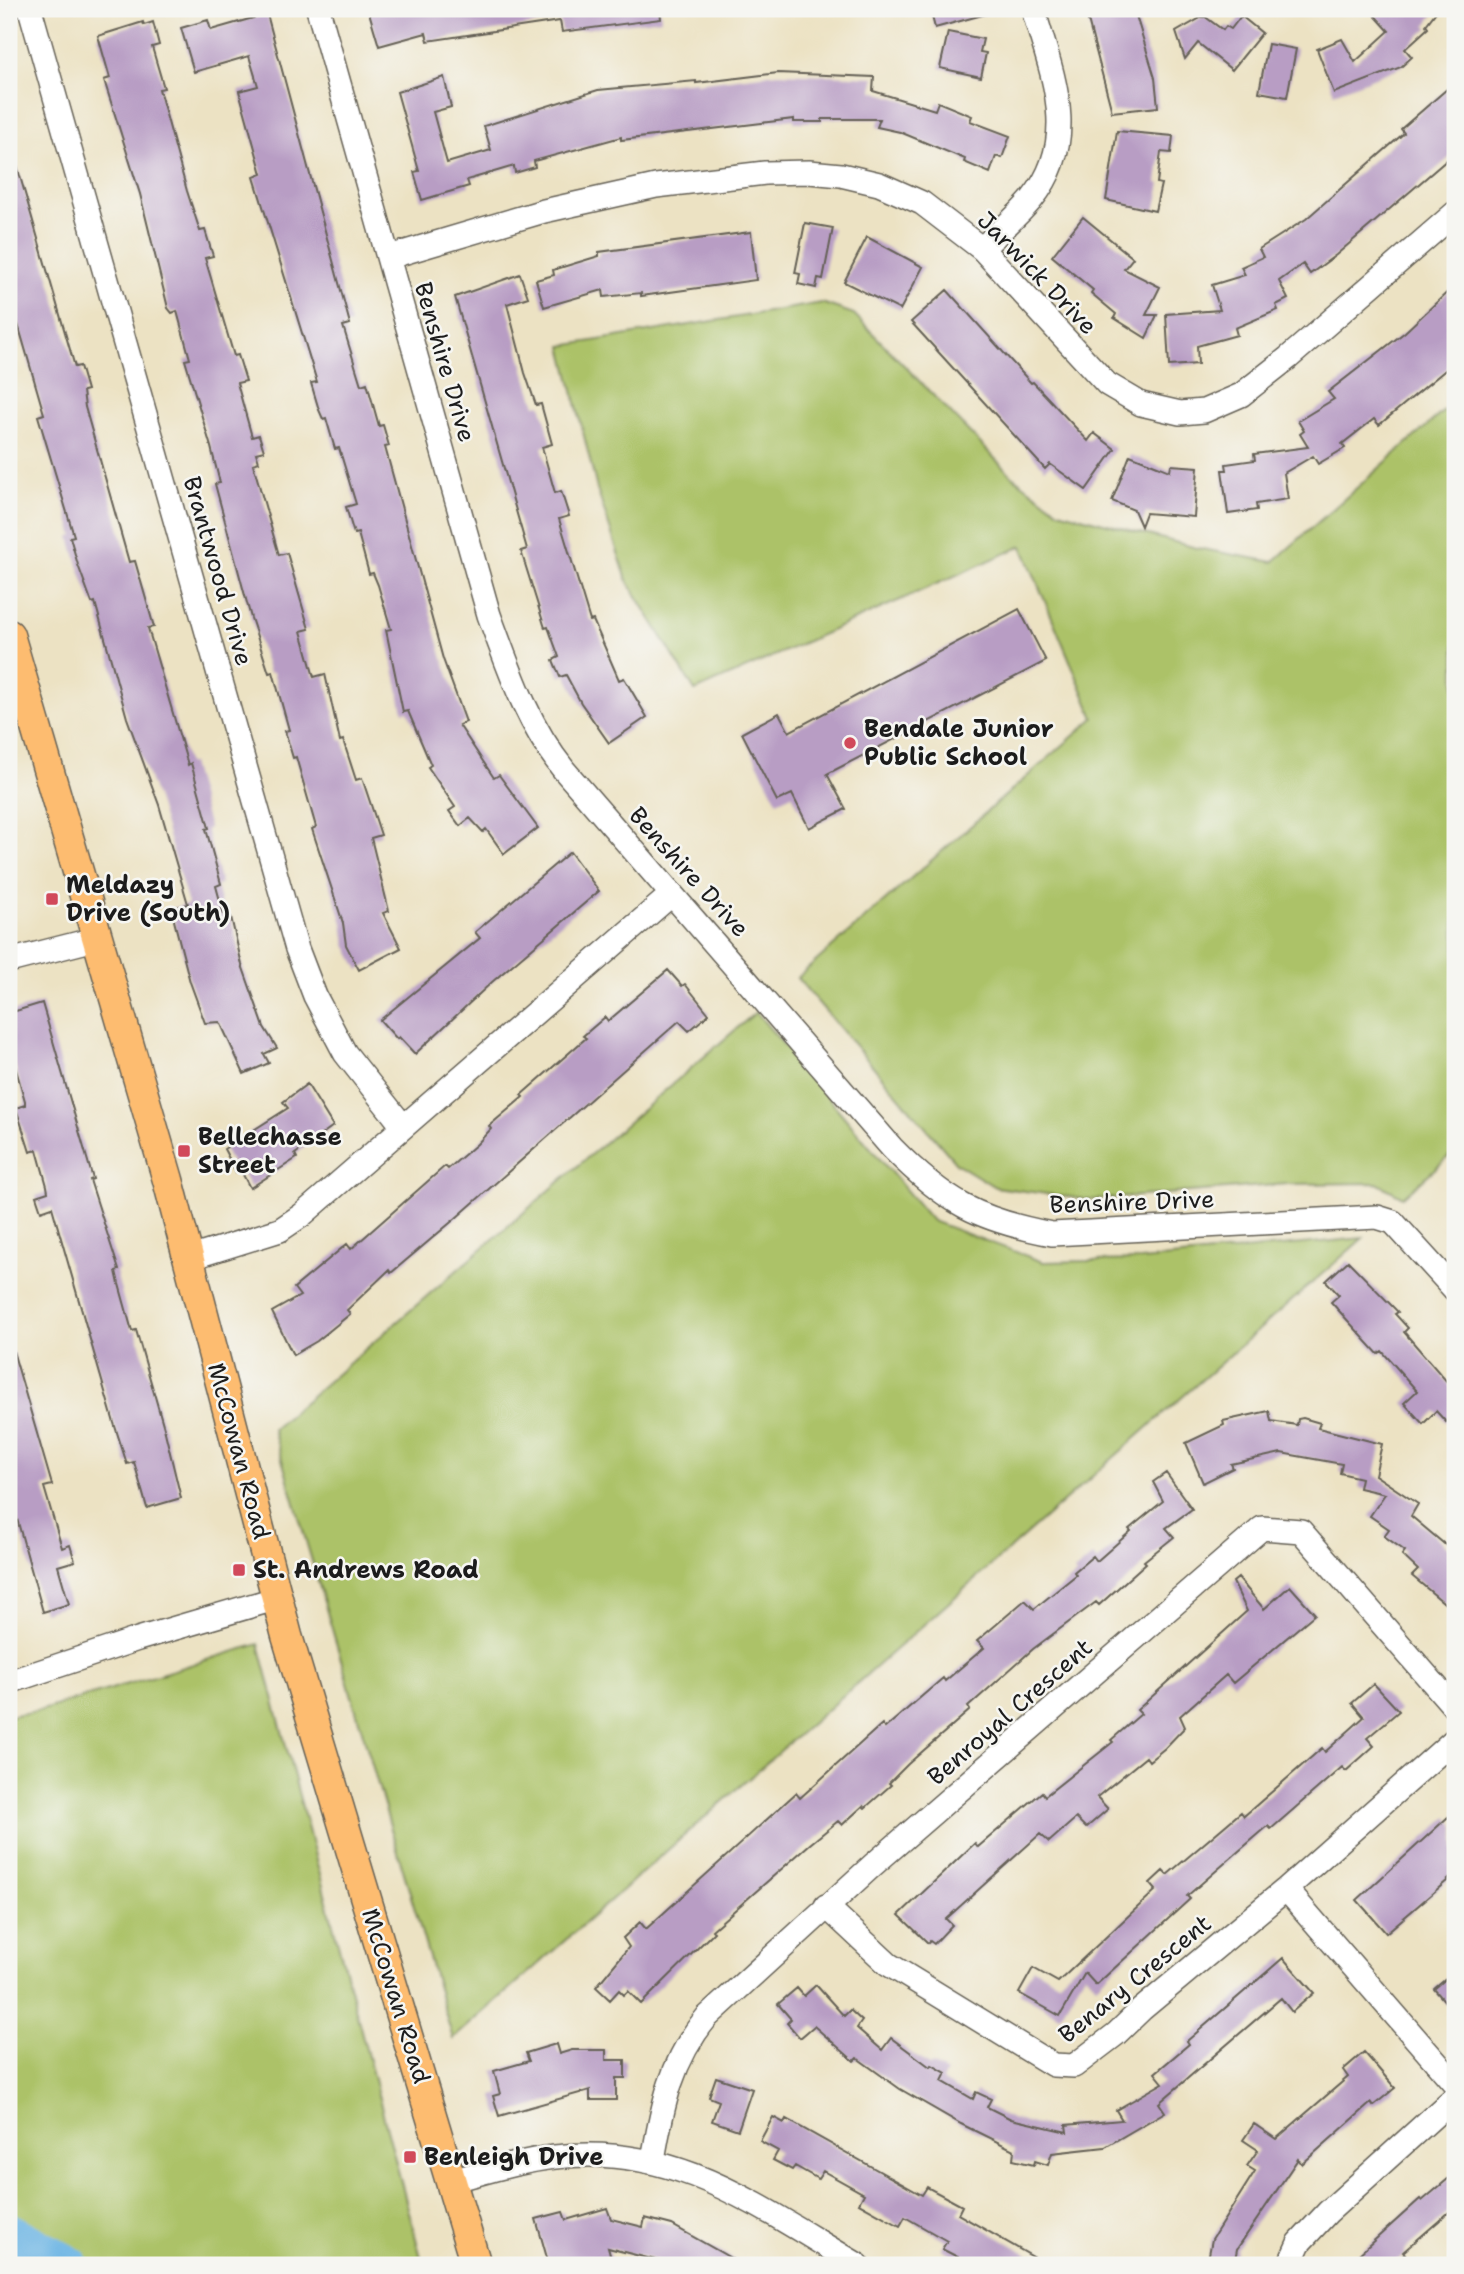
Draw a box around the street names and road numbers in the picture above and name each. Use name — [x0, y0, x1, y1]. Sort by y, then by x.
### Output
street label: Jarwick Drive — [970, 205, 1104, 341]
street label: Benshire Drive — [407, 278, 483, 446]
street label: Brantwood Drive — [176, 473, 260, 669]
street label: Benshire Drive — [622, 800, 756, 944]
street label: Benshire Drive — [1049, 1183, 1215, 1221]
street label: McCowan Road — [200, 1359, 278, 1543]
street label: Benroyal Crescent — [921, 1631, 1099, 1793]
street label: McCowan Road — [354, 1905, 438, 2087]
street label: Benary Crescent — [1052, 1907, 1218, 2051]

